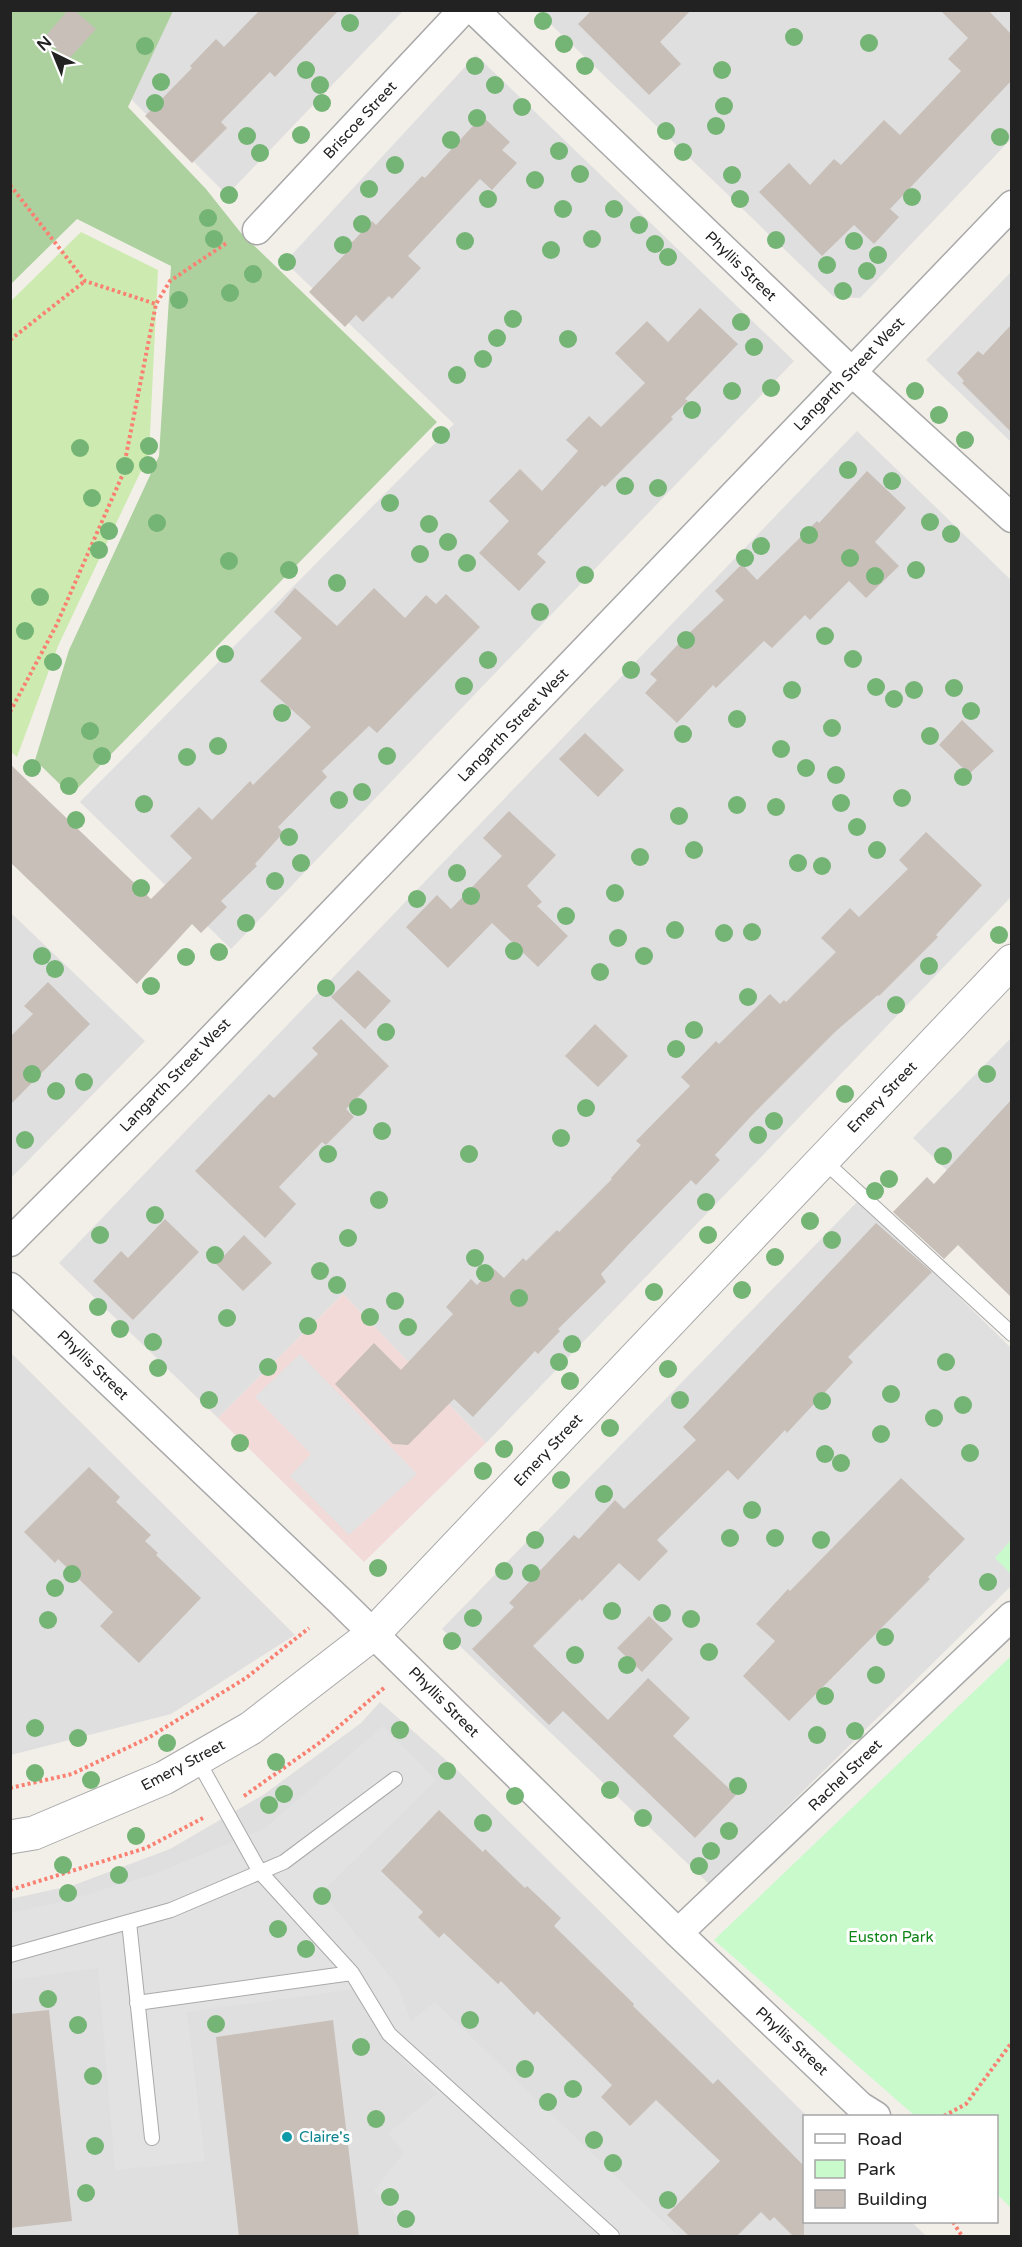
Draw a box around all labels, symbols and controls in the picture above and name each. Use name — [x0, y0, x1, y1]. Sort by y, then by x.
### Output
north arrow — [24, 24, 84, 84]
text: N — [33, 32, 56, 55]
street label: Briscoe Street — [320, 77, 401, 162]
street label: Phyllis Street — [702, 227, 781, 305]
street label: Langarth Street West — [790, 313, 908, 435]
street label: Langarth Street West — [454, 664, 572, 786]
street label: Langarth Street West — [116, 1014, 234, 1136]
street label: Emery Street — [843, 1057, 921, 1136]
street label: Phyllis Street — [54, 1326, 133, 1404]
street label: Emery Street — [510, 1410, 586, 1490]
street label: Phyllis Street — [405, 1663, 483, 1741]
street label: Emery Street — [138, 1735, 228, 1795]
street label: Rachel Street — [804, 1735, 886, 1815]
park label: Euston Park — [848, 1928, 934, 1946]
street label: Phyllis Street — [752, 2003, 832, 2079]
legend — [803, 2115, 998, 2223]
place label: Claire's — [299, 2128, 350, 2146]
text: Road — [857, 2128, 902, 2150]
marker: Claire's — [280, 2130, 294, 2144]
text: Park — [857, 2158, 896, 2180]
text: Building — [857, 2188, 927, 2210]

